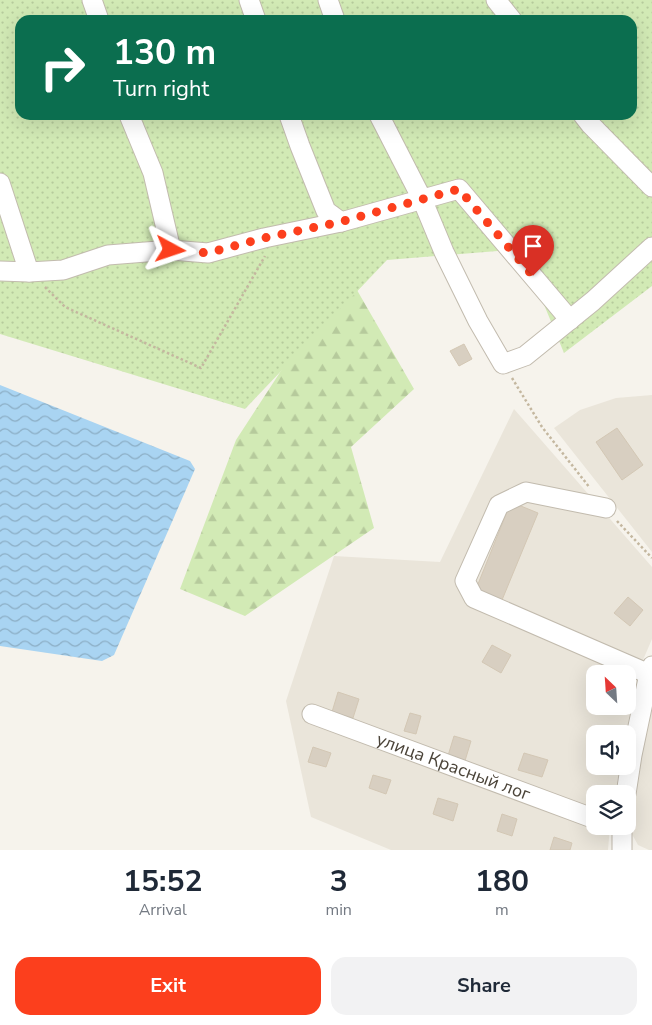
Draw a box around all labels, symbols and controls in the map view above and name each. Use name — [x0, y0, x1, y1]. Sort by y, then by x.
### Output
text: 130 m — [113, 29, 216, 76]
icon: right — [30, 35, 95, 100]
text: Turn right — [113, 74, 209, 104]
position arrow — [144, 223, 196, 275]
pin — [512, 225, 554, 276]
icon: arrive — [519, 232, 547, 260]
north arrow — [586, 665, 636, 715]
map controls — [586, 665, 636, 835]
button: sound — [586, 725, 636, 775]
street label: улица Красный лог — [373, 727, 534, 806]
button: layers — [586, 785, 636, 835]
text: 15:52 — [123, 861, 202, 902]
text: 3 — [330, 861, 348, 902]
text: 180 — [475, 861, 529, 902]
text: Arrival — [139, 899, 187, 921]
text: min — [325, 899, 352, 921]
text: m — [495, 899, 509, 921]
button: Exit — [15, 957, 321, 1015]
button: Share — [331, 957, 637, 1015]

